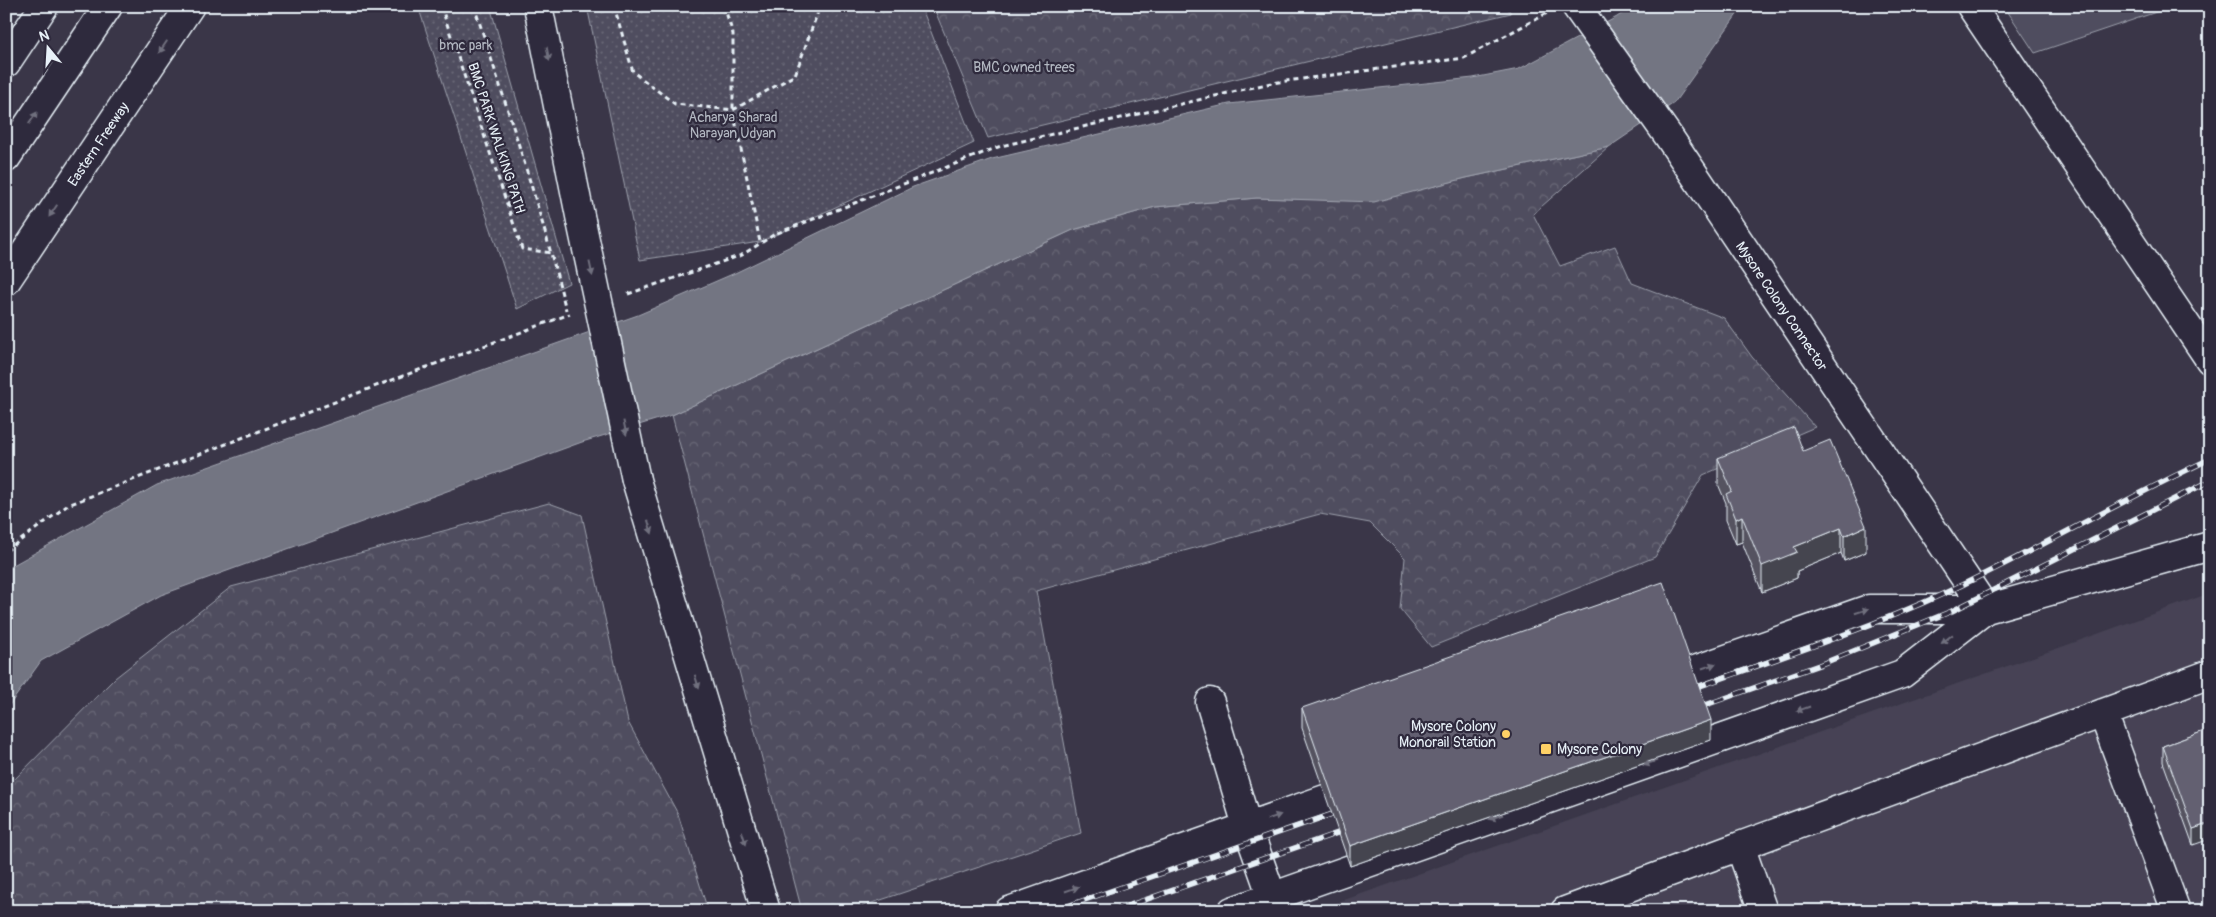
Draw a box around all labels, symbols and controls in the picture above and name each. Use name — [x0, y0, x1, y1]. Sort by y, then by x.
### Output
north arrow — [22, 22, 72, 72]
text: N — [37, 27, 51, 46]
park label: bmc park — [439, 37, 493, 54]
one-way arrow — [158, 40, 168, 53]
one-way arrow — [544, 47, 552, 63]
park label: BMC owned trees — [973, 59, 1076, 76]
street label: BMC PARK WALKING PATH — [464, 61, 529, 216]
street label: Eastern Freeway — [64, 99, 133, 189]
park label: Acharya Sharad Narayan Udyan — [688, 109, 778, 142]
one-way arrow — [28, 111, 38, 124]
one-way arrow — [48, 204, 58, 218]
street label: Mysore Colony Connector — [1732, 238, 1831, 374]
one-way arrow — [587, 261, 595, 276]
one-way arrow — [621, 420, 629, 435]
one-way arrow — [647, 519, 655, 534]
one-way arrow — [1855, 607, 1870, 615]
one-way arrow — [1941, 633, 1954, 644]
one-way arrow — [1701, 661, 1716, 669]
one-way arrow — [694, 675, 702, 690]
one-way arrow — [1795, 705, 1810, 713]
place label: Mysore Colony Monorail Station — [1399, 718, 1496, 751]
marker: Mysore Colony Monorail Station — [1500, 728, 1512, 740]
place label: Mysore Colony — [1557, 741, 1642, 758]
marker: Mysore Colony — [1539, 742, 1553, 756]
one-way arrow — [1642, 760, 1657, 767]
one-way arrow — [1267, 813, 1282, 820]
one-way arrow — [1489, 814, 1504, 821]
one-way arrow — [740, 830, 748, 845]
one-way arrow — [1064, 885, 1079, 892]

